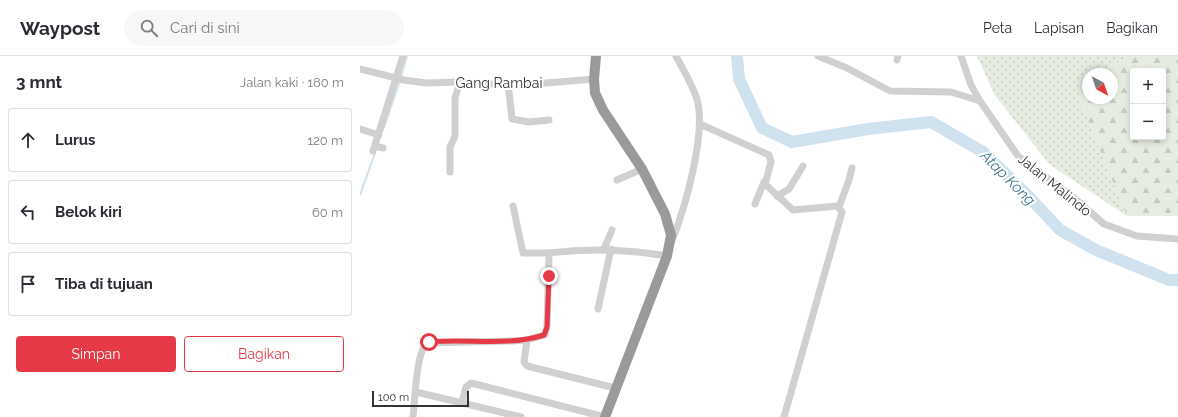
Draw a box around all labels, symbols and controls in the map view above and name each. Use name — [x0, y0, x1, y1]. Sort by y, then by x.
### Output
search box — [124, 10, 404, 46]
text: Waypost — [20, 17, 100, 39]
icon: search — [138, 17, 160, 39]
text: Cari di sini — [170, 19, 240, 37]
text: Peta — [983, 20, 1012, 36]
text: Lapisan — [1034, 20, 1084, 36]
text: Bagikan — [1106, 20, 1158, 36]
north arrow — [1082, 68, 1118, 104]
map controls — [1130, 68, 1166, 140]
button: + — [1130, 68, 1166, 104]
text: 3 mnt — [16, 72, 62, 92]
text: Jalan kaki · 180 m — [240, 75, 344, 90]
street label: Gang Rambai — [456, 75, 542, 91]
button: − — [1130, 104, 1166, 140]
icon: ahead — [17, 129, 39, 151]
text: Lurus — [55, 131, 96, 149]
text: 120 m — [307, 133, 343, 148]
water label: Atap Kong — [976, 146, 1039, 209]
street label: Jalan Malindo — [1015, 151, 1095, 219]
icon: left — [17, 201, 39, 223]
text: Belok kiri — [55, 203, 122, 221]
text: 60 m — [312, 205, 343, 220]
route end — [540, 267, 558, 285]
icon: arrive — [17, 273, 39, 295]
text: Tiba di tujuan — [55, 275, 153, 293]
route start — [420, 333, 438, 351]
button: Simpan — [16, 336, 176, 372]
button: Bagikan — [184, 336, 344, 372]
scale bar — [372, 389, 469, 408]
text: 100 m — [378, 391, 409, 404]

